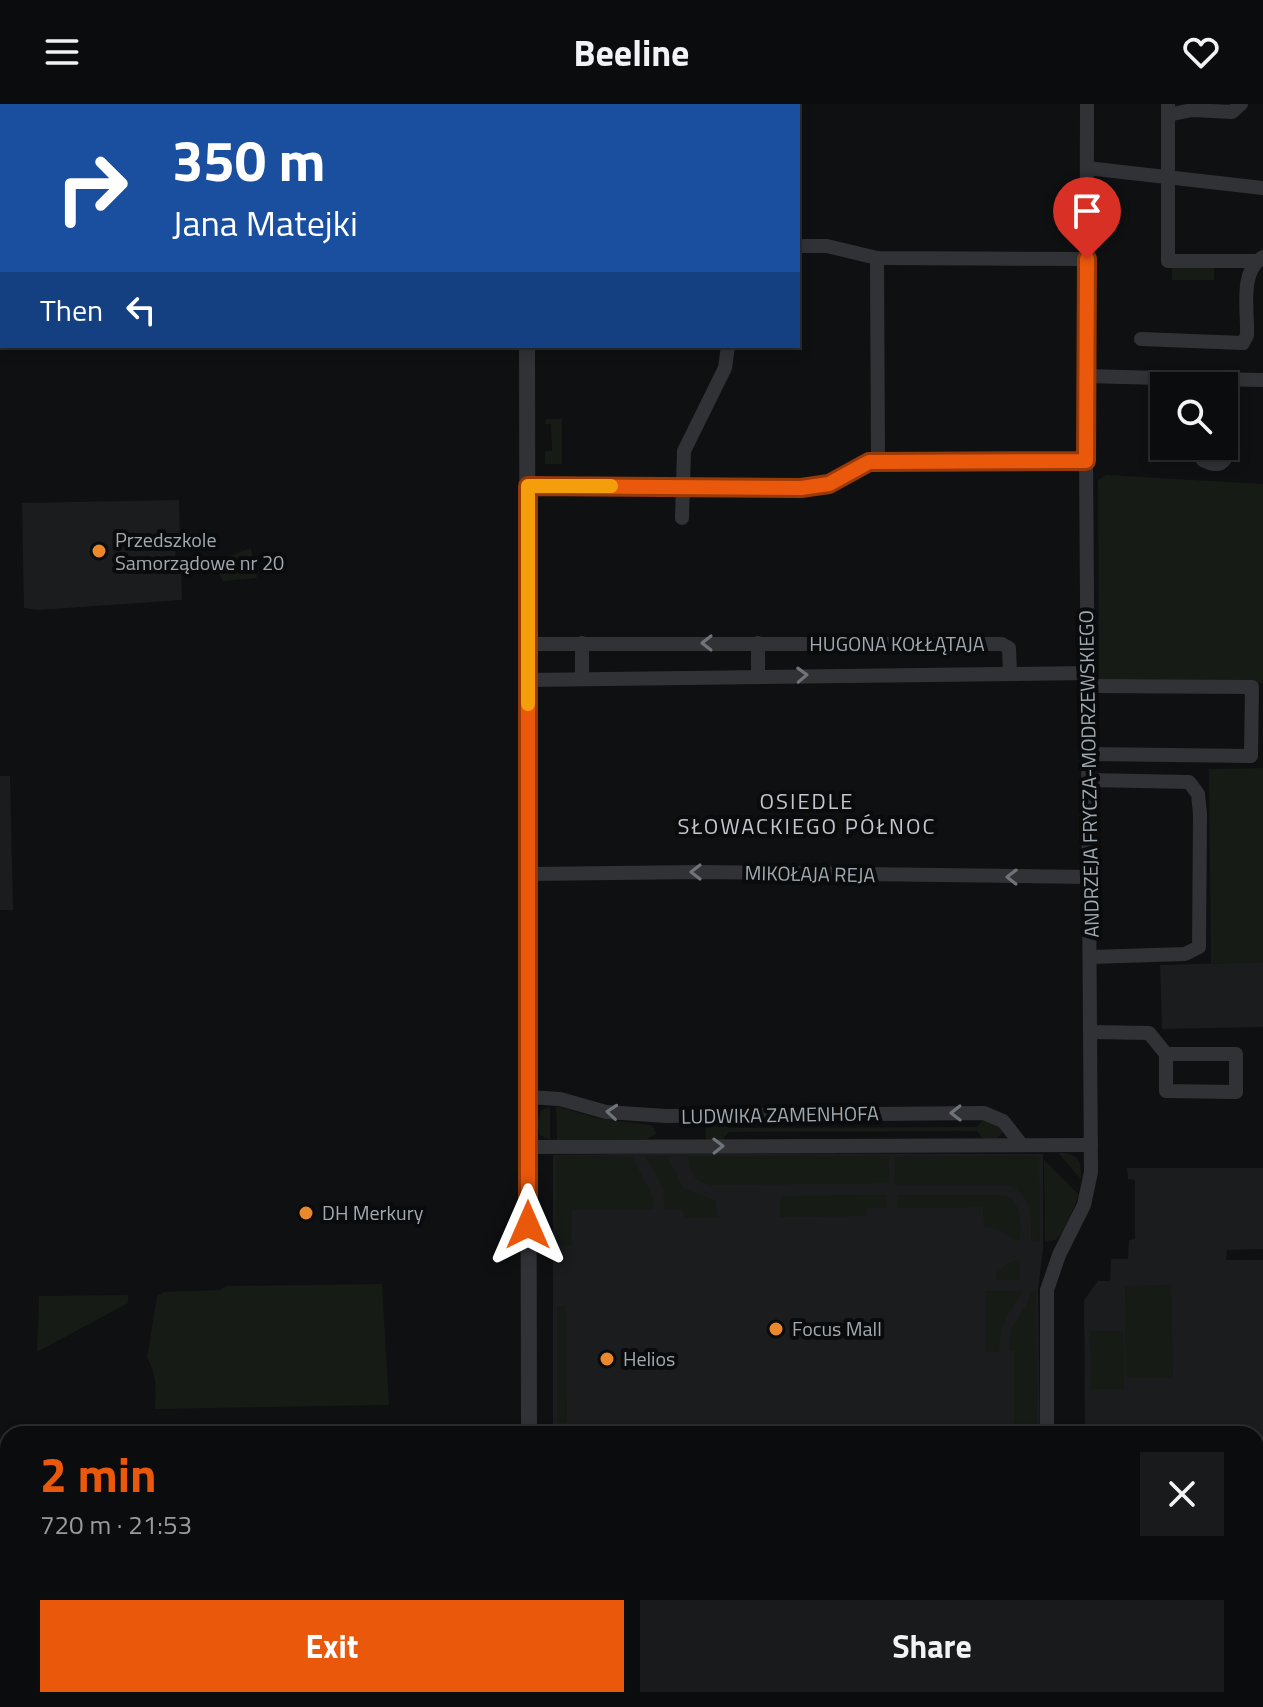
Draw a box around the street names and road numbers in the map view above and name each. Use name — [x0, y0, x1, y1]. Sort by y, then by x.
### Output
street label: ANDRZEJA FRYCZA-MODRZEWSKIEGO — [1070, 610, 1107, 938]
street label: HUGONA KOŁŁĄTAJA — [809, 628, 985, 659]
street label: MIKOŁAJA REJA — [744, 857, 876, 890]
street label: LUDWIKA ZAMENHOFA — [681, 1097, 879, 1132]

